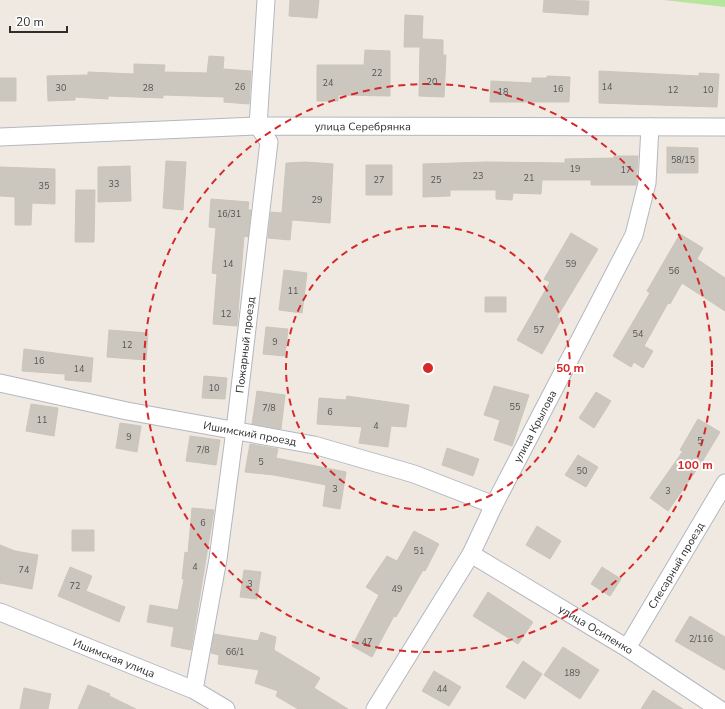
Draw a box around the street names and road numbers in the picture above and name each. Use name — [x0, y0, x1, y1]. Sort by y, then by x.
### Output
street label: улица Серебрянка — [315, 119, 411, 134]
street label: Пожарный проезд — [232, 296, 259, 394]
street label: улица Крылова — [510, 388, 560, 465]
street label: Ишимский проезд — [202, 418, 298, 450]
street label: Слесарный проезд — [645, 519, 708, 612]
street label: улица Осипенко — [556, 602, 636, 658]
street label: Ишимская улица — [71, 635, 157, 682]

